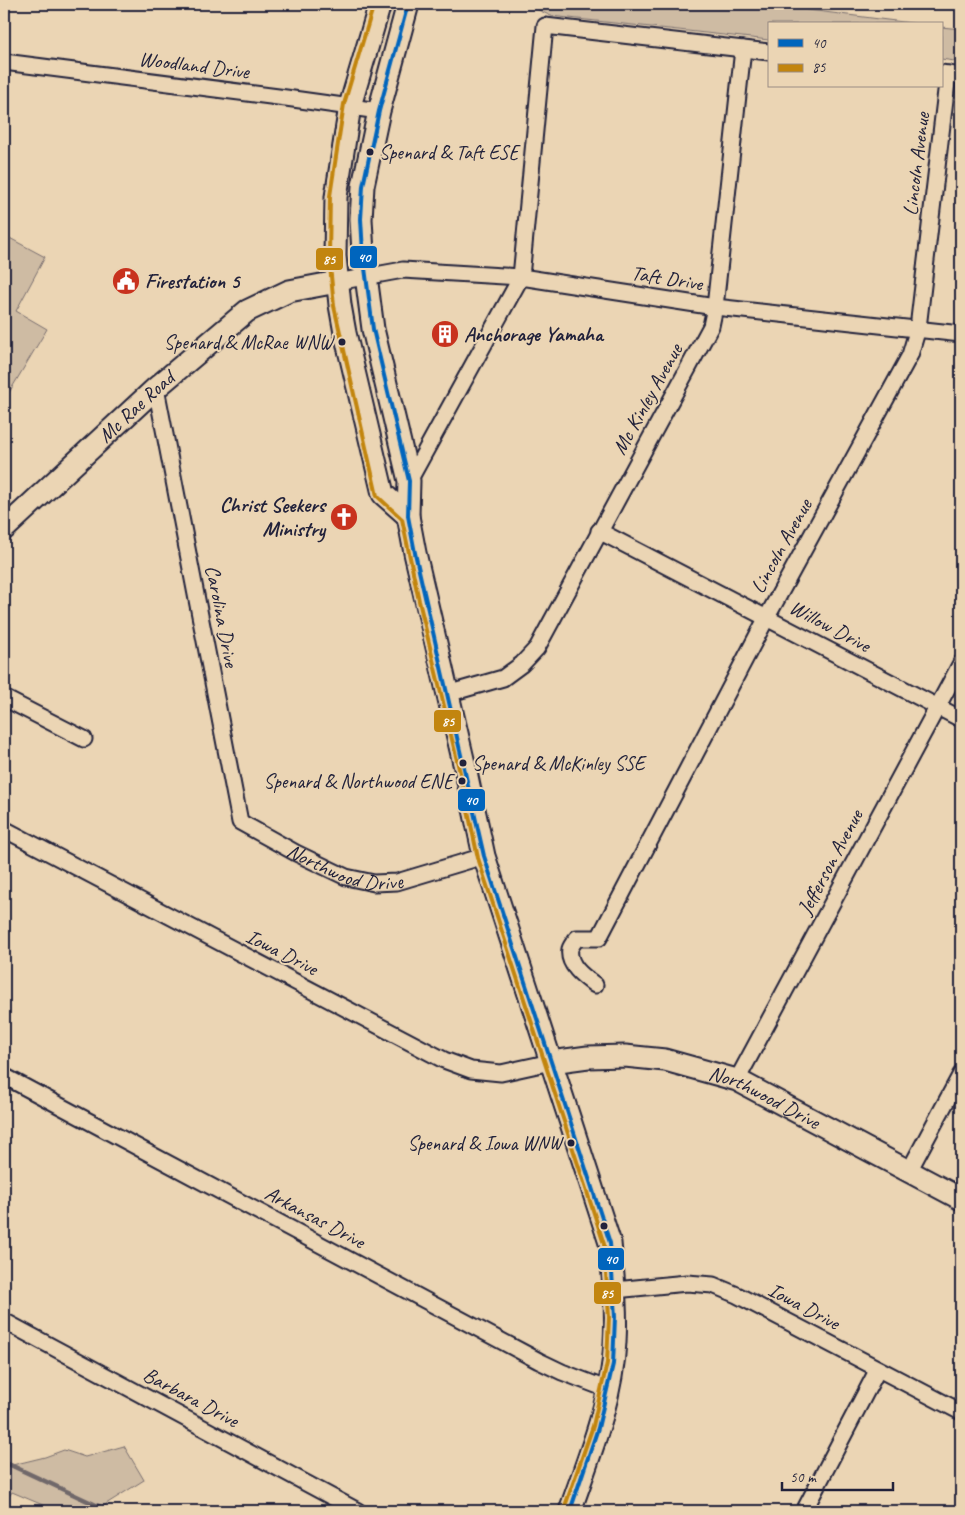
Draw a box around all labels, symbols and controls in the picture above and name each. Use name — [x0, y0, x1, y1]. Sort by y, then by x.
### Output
legend — [768, 22, 942, 88]
text: 40 — [812, 34, 827, 53]
street label: Woodland Drive — [138, 45, 252, 85]
text: 85 — [812, 58, 827, 77]
street label: Lincoln Avenue — [897, 110, 935, 217]
place label: Spenard & Taft ESE — [379, 140, 521, 165]
marker: Spenard & Taft ESE — [365, 147, 375, 157]
line badge: 40 — [349, 245, 378, 269]
line badge: 85 — [315, 247, 344, 271]
text: 40 — [358, 249, 372, 266]
text: 85 — [323, 251, 337, 268]
street label: Taft Drive — [630, 260, 706, 297]
public building icon: Firestation 5 — [111, 266, 141, 296]
place label: Firestation 5 — [145, 268, 241, 294]
building icon: Anchorage Yamaha — [430, 319, 460, 349]
place label: Anchorage Yamaha — [464, 321, 605, 347]
place label: Spenard & McRae WNW — [164, 330, 336, 355]
marker: Spenard & McRae WNW — [337, 337, 347, 347]
street label: Mc Kinley Avenue — [606, 338, 689, 459]
street label: Mc Rae Road — [93, 363, 182, 448]
place label: Christ Seekers Ministry — [220, 492, 328, 543]
street label: Lincoln Avenue — [744, 493, 818, 598]
church icon: Christ Seekers Ministry — [329, 502, 359, 532]
street label: Carolina Drive — [199, 563, 245, 670]
street label: Willow Drive — [785, 594, 877, 659]
line badge: 85 — [433, 709, 462, 733]
text: 85 — [442, 713, 456, 730]
place label: Spenard & McKinley SSE — [472, 751, 647, 776]
marker: Spenard & McKinley SSE — [458, 758, 468, 768]
place label: Spenard & Northwood ENE — [264, 769, 456, 794]
marker: Spenard & Northwood ENE — [457, 776, 467, 786]
line badge: 40 — [457, 788, 486, 812]
text: 40 — [465, 792, 479, 809]
street label: Jefferson Avenue — [791, 804, 869, 920]
street label: Northwood Drive — [282, 838, 407, 897]
street label: Iowa Drive — [242, 923, 324, 982]
street label: Northwood Drive — [706, 1060, 825, 1135]
place label: Spenard & Iowa WNW — [408, 1131, 565, 1156]
marker: Spenard & Iowa WNW — [566, 1138, 576, 1148]
street label: Arkansas Drive — [261, 1180, 371, 1255]
unlabelled marker — [599, 1221, 609, 1231]
line badge: 40 — [597, 1247, 625, 1271]
text: 40 — [605, 1251, 619, 1268]
street label: Iowa Drive — [764, 1276, 846, 1337]
line badge: 85 — [593, 1281, 622, 1305]
text: 85 — [601, 1285, 615, 1302]
street label: Barbara Drive — [139, 1361, 244, 1433]
scale bar — [782, 1460, 894, 1492]
text: 50 m — [790, 1468, 817, 1487]

